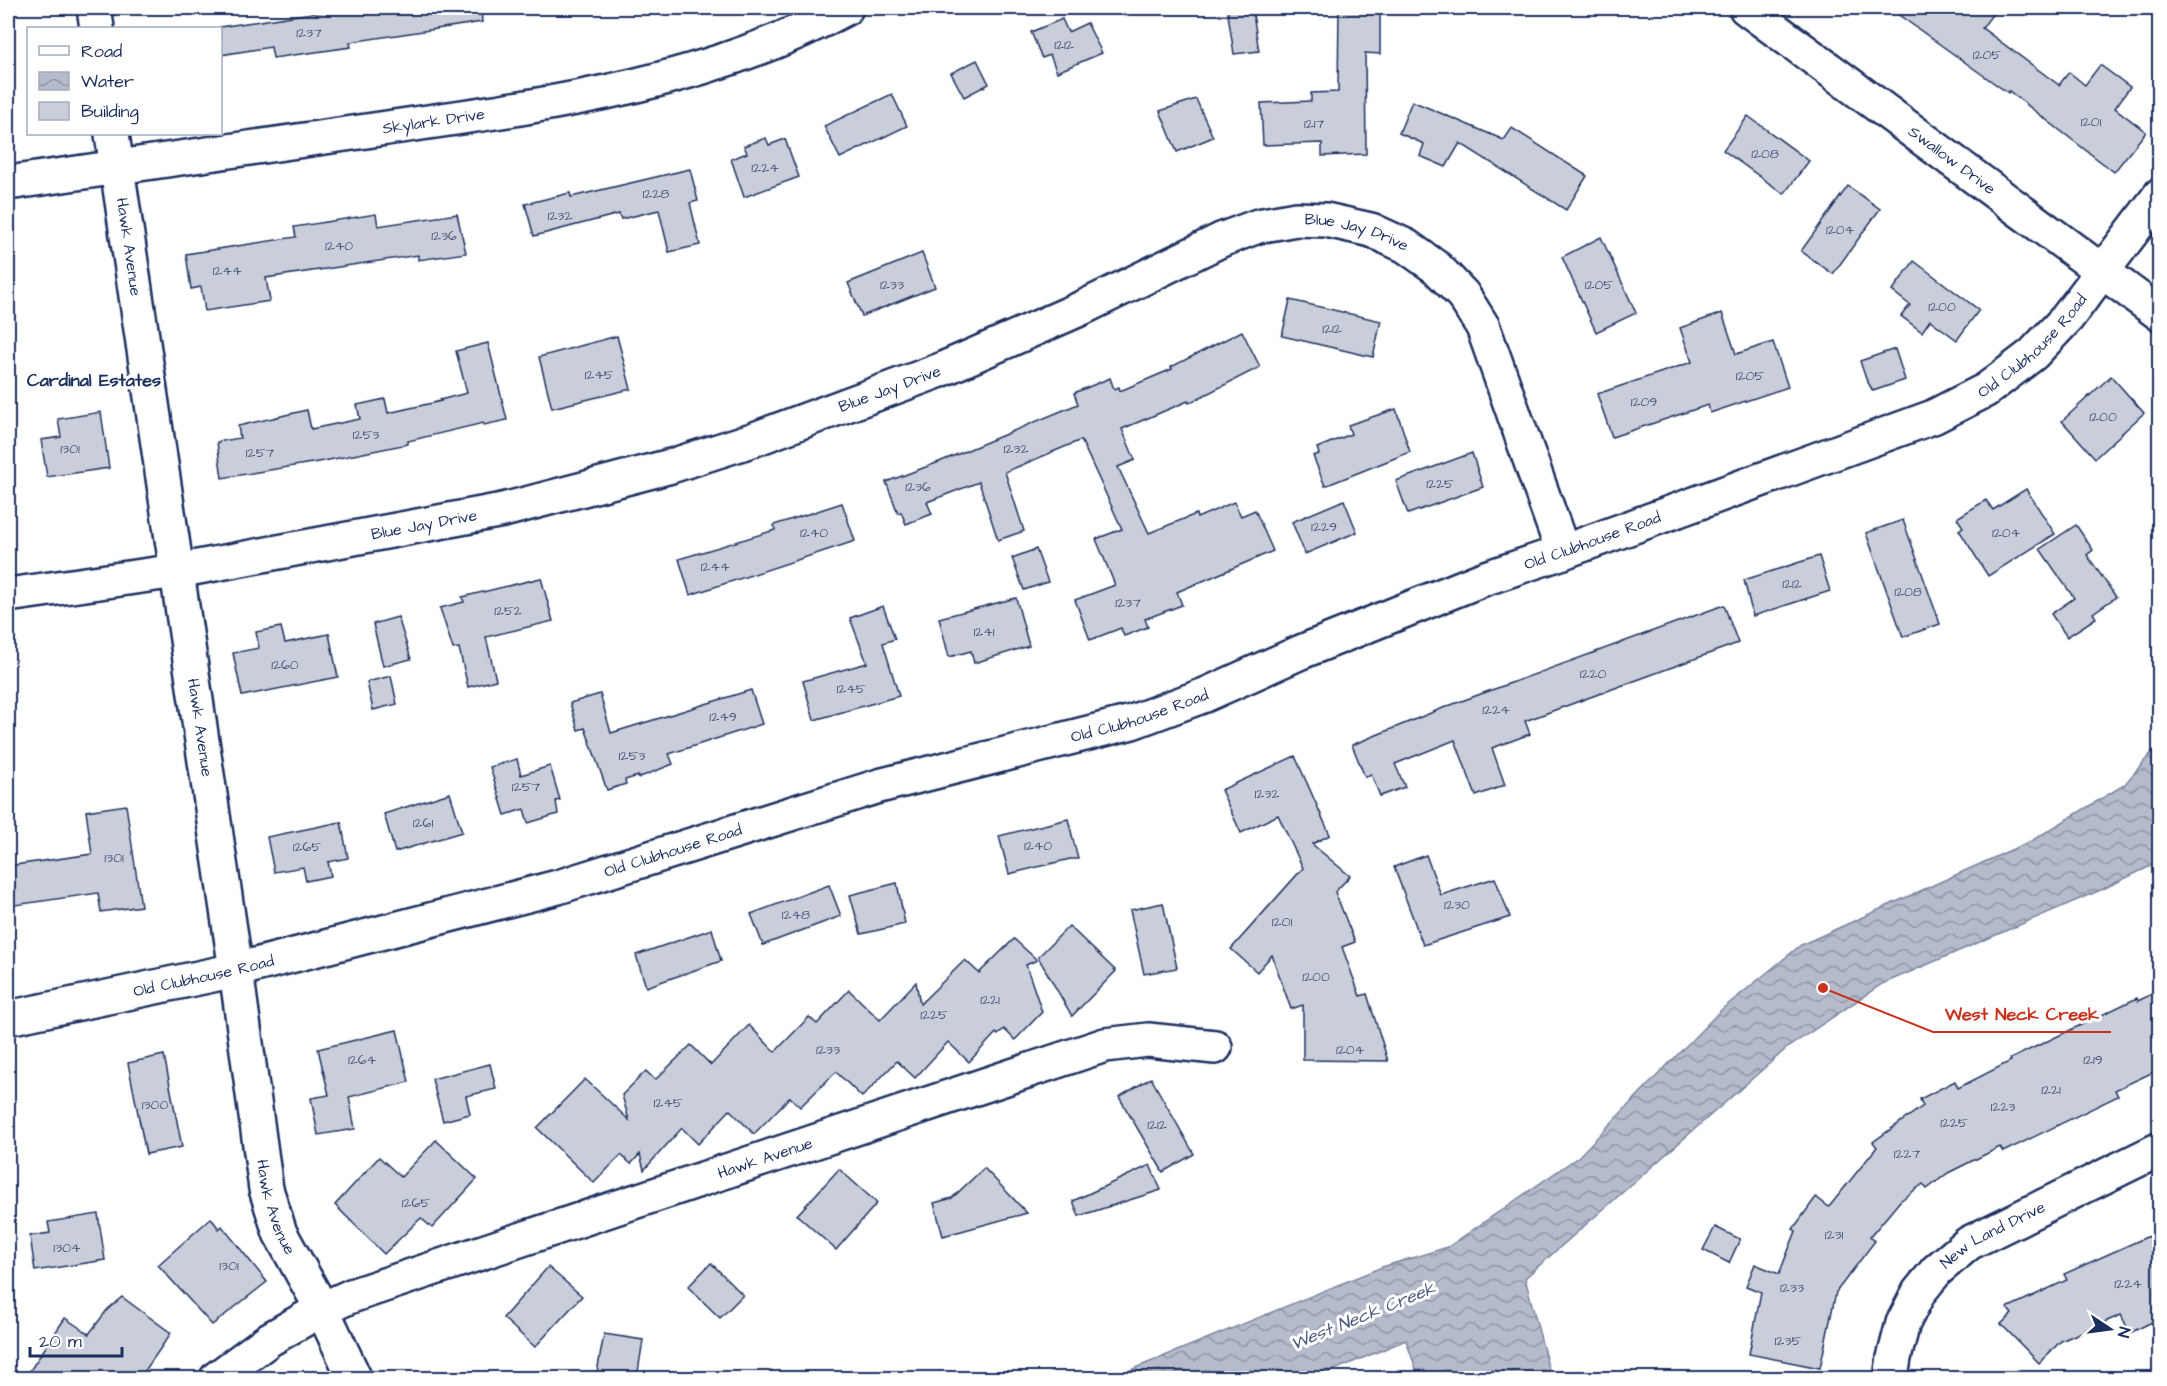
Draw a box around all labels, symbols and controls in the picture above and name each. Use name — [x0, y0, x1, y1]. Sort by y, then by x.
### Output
house number: 1237 — [296, 23, 322, 43]
legend — [27, 27, 222, 135]
house number: 1212 — [1054, 35, 1074, 55]
text: Road — [81, 39, 122, 64]
house number: 1205 — [1973, 45, 2001, 65]
text: Water — [81, 69, 134, 94]
text: Building — [81, 99, 139, 125]
street label: Skylark Drive — [381, 103, 487, 140]
house number: 1201 — [2081, 112, 2101, 132]
house number: 1217 — [1304, 114, 1324, 134]
street label: Swallow Drive — [1904, 121, 2000, 200]
house number: 1208 — [1751, 144, 1779, 164]
house number: 1224 — [751, 158, 779, 178]
house number: 1228 — [643, 184, 669, 204]
street label: Hawk Avenue — [111, 196, 147, 298]
house number: 1232 — [548, 206, 572, 226]
street label: Blue Jay Drive — [1304, 208, 1412, 257]
house number: 1204 — [1826, 220, 1855, 240]
house number: 1236 — [431, 226, 457, 246]
house number: 1240 — [325, 236, 353, 256]
house number: 1244 — [213, 261, 242, 281]
house number: 1233 — [880, 275, 904, 295]
house number: 1205 — [1585, 275, 1613, 295]
street label: Old Clubhouse Road — [1974, 290, 2092, 403]
house number: 1200 — [1928, 297, 1956, 317]
house number: 1212 — [1322, 319, 1342, 339]
street label: Blue Jay Drive — [836, 360, 944, 418]
house number: 1245 — [584, 365, 614, 385]
house number: 1205 — [1736, 366, 1764, 386]
district label: Cardinal Estates — [27, 368, 161, 393]
house number: 1209 — [1631, 392, 1657, 412]
house number: 1200 — [2089, 407, 2117, 427]
house number: 1253 — [353, 425, 379, 445]
house number: 1301 — [60, 439, 80, 459]
house number: 1232 — [1004, 439, 1028, 459]
house number: 1257 — [246, 443, 275, 463]
house number: 1225 — [1426, 474, 1454, 494]
house number: 1236 — [905, 477, 931, 497]
street label: Blue Jay Drive — [369, 504, 479, 545]
street label: Old Clubhouse Road — [1521, 506, 1664, 575]
house number: 1229 — [1311, 517, 1337, 537]
house number: 1240 — [800, 523, 828, 543]
house number: 1204 — [1992, 523, 2021, 543]
house number: 1244 — [701, 557, 730, 577]
house number: 1212 — [1782, 574, 1802, 594]
house number: 1208 — [1894, 582, 1922, 602]
house number: 1237 — [1115, 593, 1141, 613]
house number: 1252 — [494, 601, 522, 621]
house number: 1241 — [973, 622, 995, 642]
house number: 1260 — [271, 655, 299, 675]
house number: 1220 — [1580, 664, 1606, 684]
street label: Hawk Avenue — [182, 677, 218, 778]
house number: 1245 — [836, 679, 866, 699]
street label: Old Clubhouse Road — [1068, 684, 1212, 748]
house number: 1224 — [1482, 700, 1510, 720]
house number: 1249 — [709, 707, 737, 727]
house number: 1253 — [619, 746, 645, 766]
house number: 1257 — [512, 777, 541, 797]
house number: 1232 — [1255, 784, 1279, 804]
house number: 1261 — [413, 813, 433, 833]
street label: Old Clubhouse Road — [601, 819, 745, 883]
house number: 1240 — [1024, 836, 1052, 856]
house number: 1265 — [293, 837, 321, 857]
house number: 1301 — [104, 848, 124, 868]
house number: 1230 — [1444, 895, 1470, 915]
house number: 1248 — [782, 905, 810, 925]
house number: 1201 — [1272, 912, 1292, 932]
street label: Old Clubhouse Road — [131, 950, 276, 1002]
house number: 1200 — [1302, 967, 1330, 987]
house number: 1221 — [980, 990, 1000, 1010]
callout: West Neck Creek — [1933, 996, 2111, 1032]
text: West Neck Creek — [1944, 1002, 2100, 1027]
house number: 1225 — [920, 1005, 948, 1025]
house number: 1233 — [816, 1040, 840, 1060]
house number: 1204 — [1336, 1040, 1365, 1060]
house number: 1264 — [348, 1050, 377, 1070]
house number: 1219 — [2083, 1050, 2103, 1070]
house number: 1221 — [2041, 1080, 2061, 1100]
house number: 1245 — [653, 1093, 683, 1113]
house number: 1300 — [142, 1095, 168, 1115]
house number: 1223 — [1991, 1097, 2015, 1117]
house number: 1225 — [1940, 1113, 1968, 1133]
house number: 1212 — [1147, 1115, 1167, 1135]
street label: Hawk Avenue — [715, 1132, 816, 1184]
house number: 1227 — [1894, 1144, 1921, 1164]
street label: Hawk Avenue — [251, 1158, 301, 1259]
house number: 1265 — [402, 1193, 430, 1213]
street label: New Land Drive — [1935, 1196, 2049, 1274]
house number: 1231 — [1825, 1225, 1844, 1245]
house number: 1304 — [53, 1238, 81, 1258]
house number: 1301 — [219, 1256, 239, 1276]
house number: 1224 — [2114, 1274, 2142, 1294]
water label: West Neck Creek — [1287, 1275, 1440, 1356]
house number: 1233 — [1780, 1278, 1804, 1298]
north arrow — [2080, 1299, 2140, 1359]
scale bar — [30, 1320, 122, 1358]
text: N — [2112, 1325, 2135, 1340]
text: 20 m — [39, 1329, 82, 1354]
house number: 1235 — [1775, 1331, 1802, 1351]

